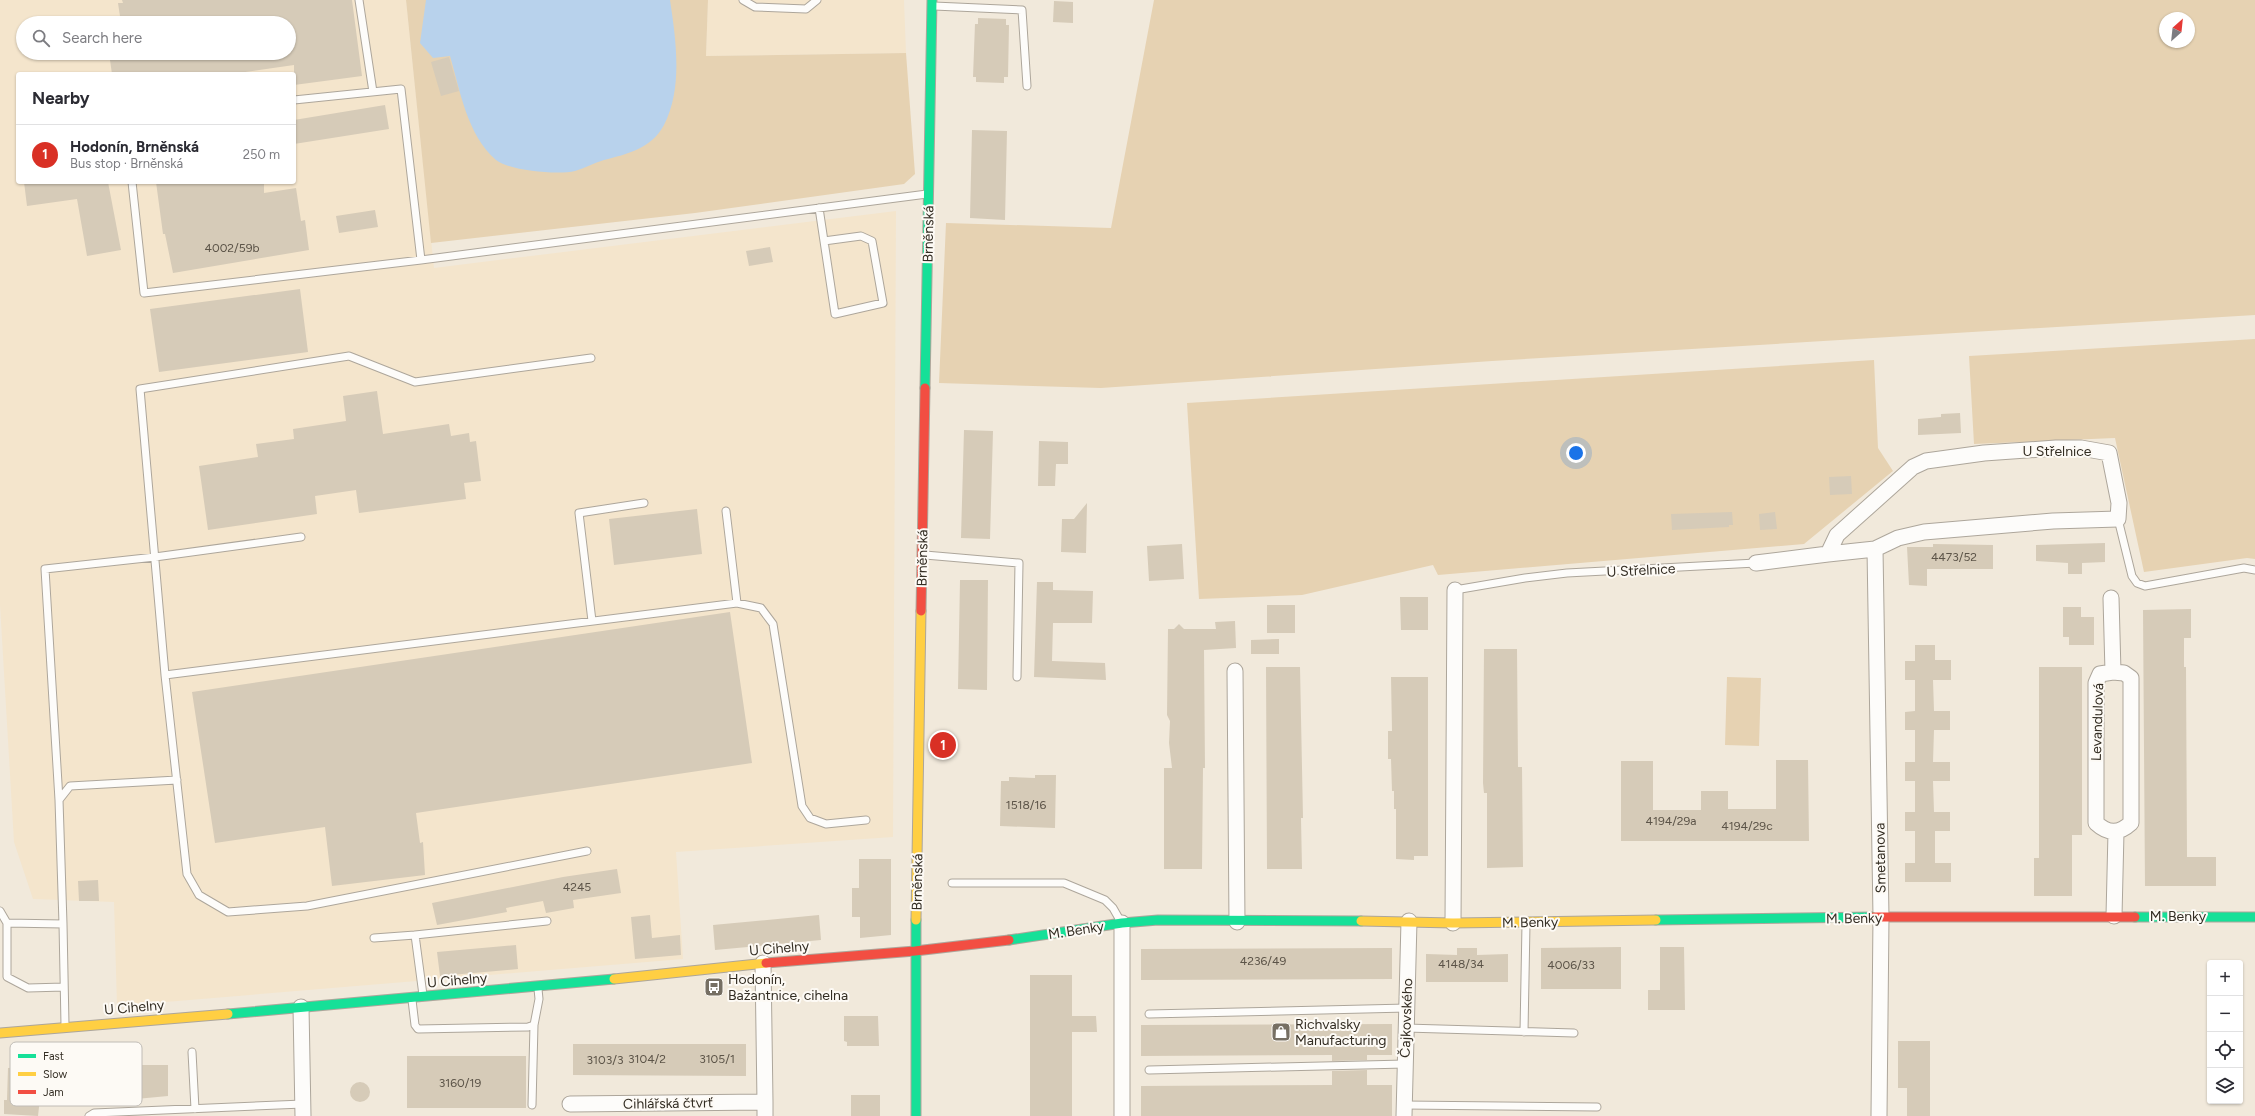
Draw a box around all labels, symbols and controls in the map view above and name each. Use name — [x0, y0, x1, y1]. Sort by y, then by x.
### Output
north arrow — [2159, 12, 2195, 48]
search box — [16, 16, 296, 60]
icon: search — [30, 27, 52, 49]
text: Search here — [62, 29, 142, 47]
text: Nearby — [32, 88, 90, 108]
text: Hodonín, Brněnská — [70, 138, 199, 156]
text: 1 — [42, 147, 48, 162]
text: 250 m — [243, 147, 280, 162]
text: Bus stop · Brněnská — [70, 156, 183, 171]
street label: Brněnská — [920, 205, 937, 263]
house number: 4002/59b — [205, 241, 259, 255]
your location — [1566, 443, 1586, 463]
street label: U Střelnice — [2023, 443, 2092, 460]
street label: Brněnská — [914, 529, 931, 587]
house number: 4473/52 — [1931, 550, 1977, 564]
street label: U Střelnice — [1606, 560, 1676, 581]
street label: Levandulová — [2088, 683, 2107, 761]
pin: 1 — [930, 730, 956, 760]
house number: 1518/16 — [1006, 798, 1046, 812]
house number: 4194/29a — [1646, 814, 1696, 828]
house number: 4194/29c — [1721, 819, 1773, 833]
street label: Smetanova — [1871, 823, 1890, 893]
street label: Brněnská — [909, 853, 926, 911]
house number: 4245 — [563, 880, 591, 894]
street label: M. Benky — [2150, 908, 2207, 925]
street label: M. Benky — [1826, 909, 1883, 927]
street label: M. Benky — [1502, 913, 1559, 931]
street label: M. Benky — [1047, 918, 1106, 943]
street label: U Cihelny — [748, 937, 810, 960]
house number: 4236/49 — [1240, 954, 1286, 968]
house number: 4148/34 — [1438, 957, 1484, 971]
house number: 4006/33 — [1547, 958, 1595, 972]
map controls — [2207, 960, 2243, 1104]
button: + — [2207, 960, 2243, 996]
street label: U Cihelny — [426, 969, 488, 992]
place label: Hodonín, Bažantnice, cihelna — [728, 971, 848, 1004]
bus stop icon: Hodonín, Bažantnice, cihelna — [703, 976, 725, 998]
street label: Čajkovského — [1397, 978, 1416, 1058]
street label: U Cihelny — [103, 996, 165, 1019]
button: − — [2207, 996, 2243, 1032]
place label: Richvalsky Manufacturing — [1295, 1016, 1387, 1049]
shop icon: Richvalsky Manufacturing — [1270, 1021, 1292, 1043]
button: locate — [2207, 1032, 2243, 1068]
legend — [10, 1042, 142, 1106]
text: Fast — [43, 1050, 64, 1063]
house number: 3104/2 — [628, 1052, 666, 1066]
house number: 3105/1 — [699, 1052, 735, 1066]
house number: 3103/3 — [587, 1053, 623, 1067]
text: Slow — [43, 1068, 67, 1081]
button: layers — [2207, 1068, 2243, 1104]
house number: 3160/19 — [439, 1076, 481, 1090]
text: Jam — [43, 1086, 64, 1099]
street label: Cihlářská čtvrť — [623, 1094, 714, 1113]

